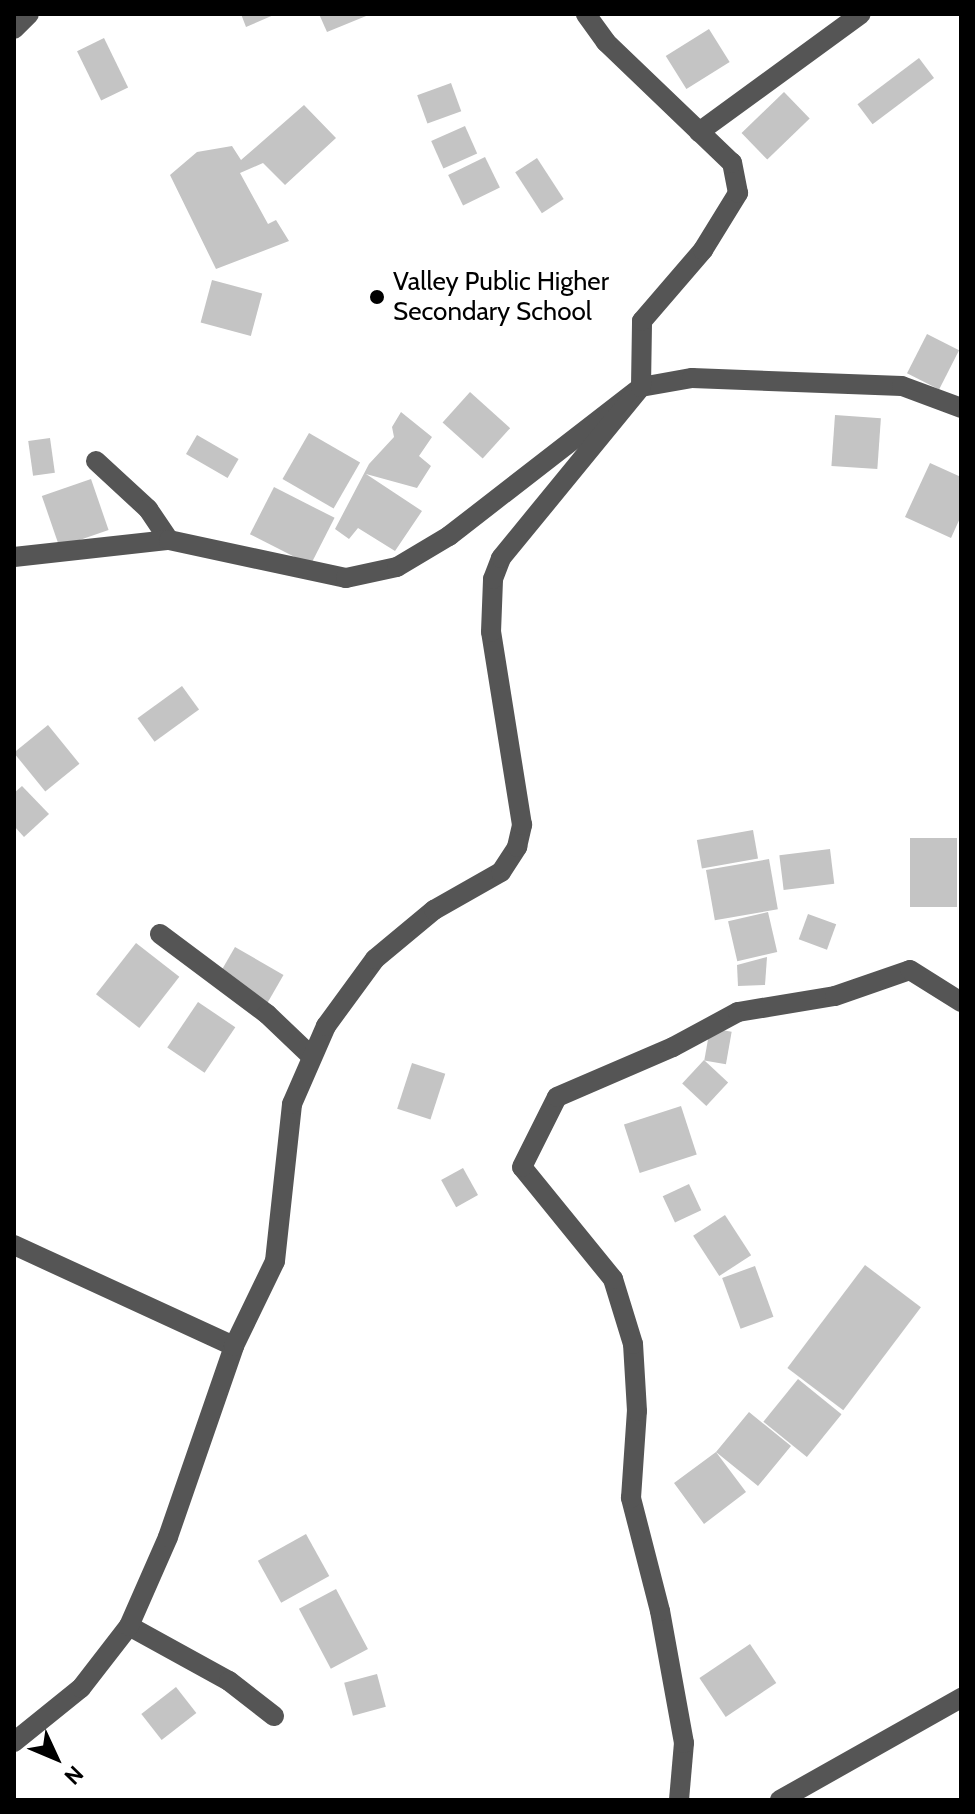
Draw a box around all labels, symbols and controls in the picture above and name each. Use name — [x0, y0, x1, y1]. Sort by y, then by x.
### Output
place label: Valley Public Higher Secondary School — [393, 266, 609, 328]
marker: Valley Public Higher Secondary School — [368, 288, 386, 306]
north arrow — [16, 1718, 96, 1798]
text: N — [59, 1760, 89, 1790]

